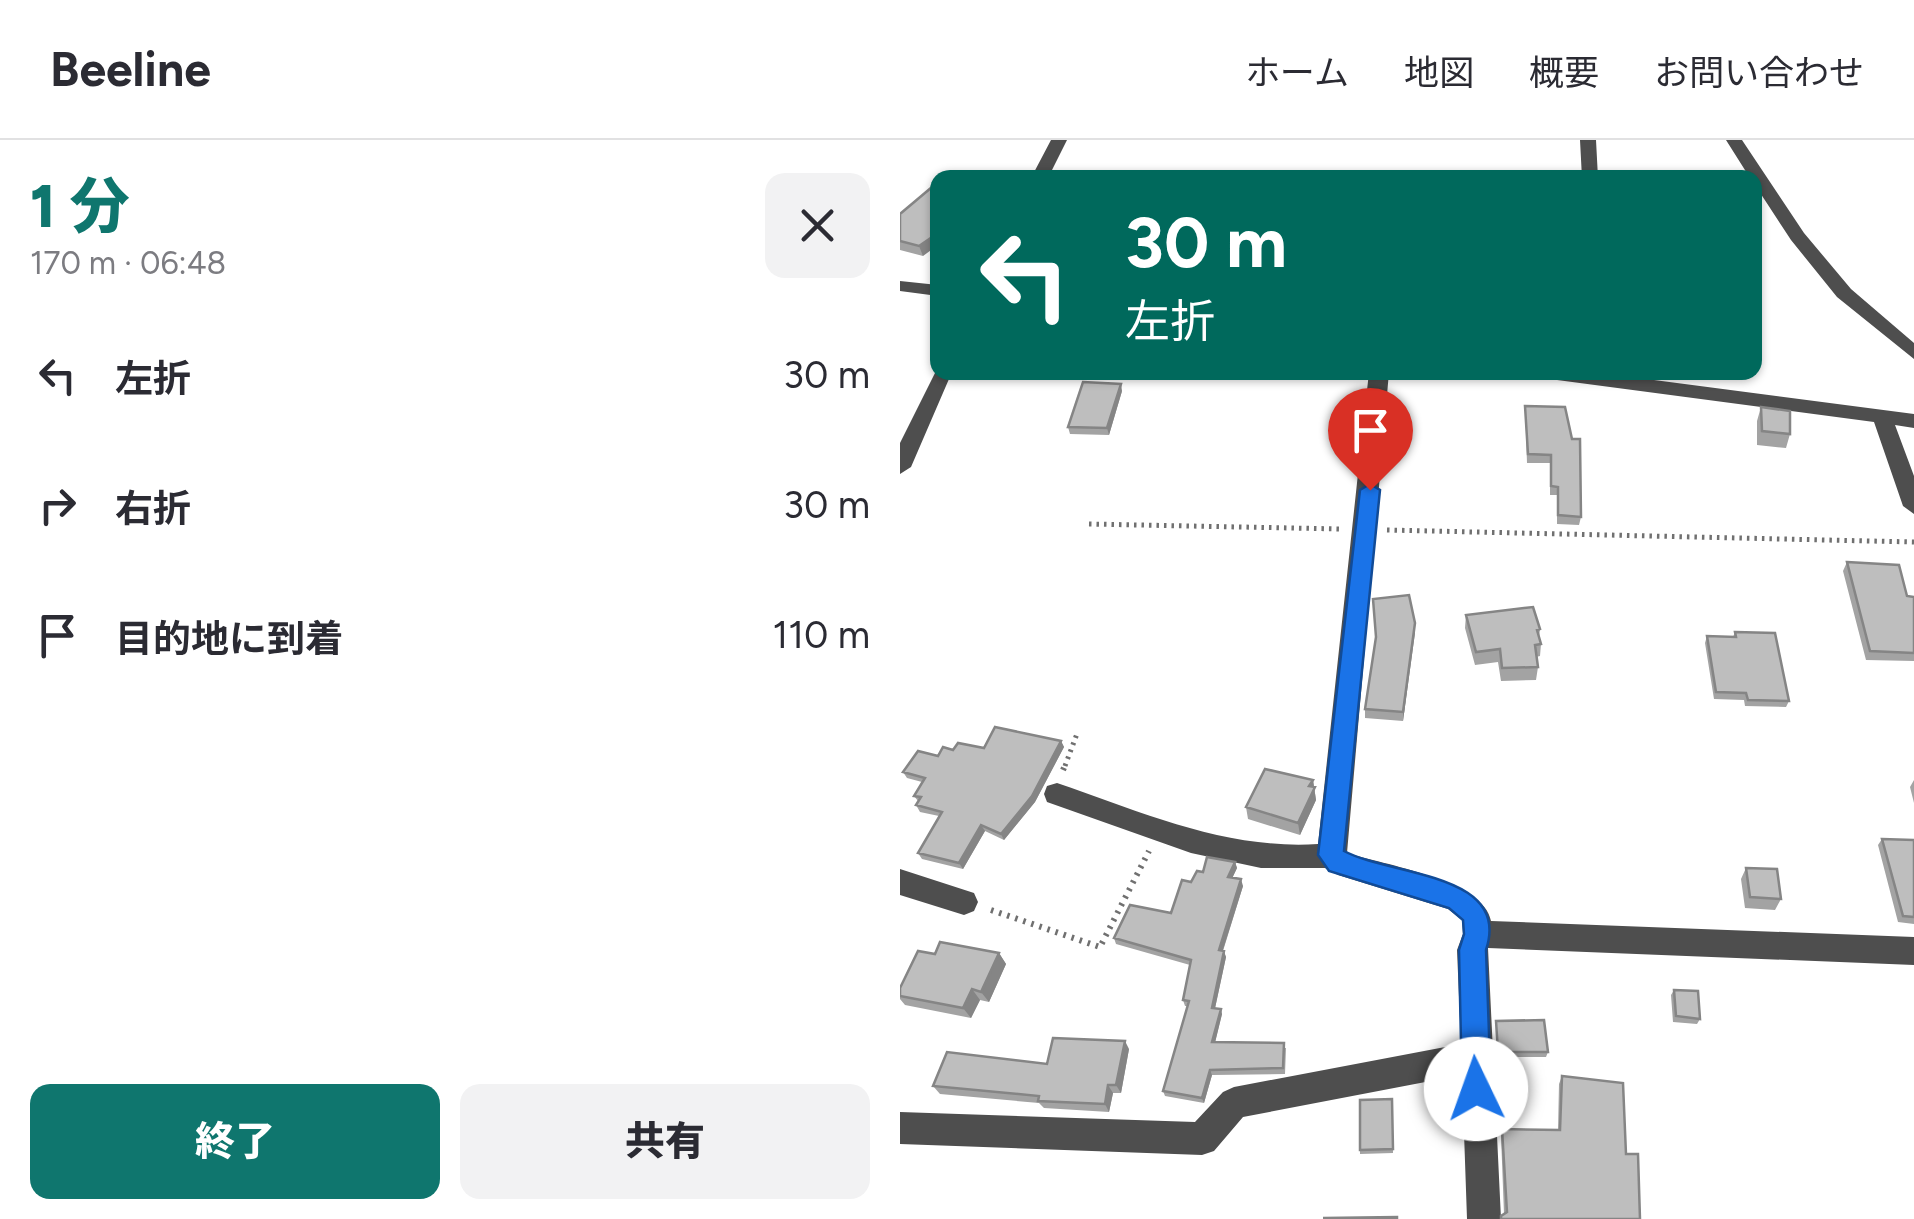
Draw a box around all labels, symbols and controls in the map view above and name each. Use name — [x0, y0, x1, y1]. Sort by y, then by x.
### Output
text: Beeline — [50, 40, 211, 98]
text: ホーム — [1245, 52, 1349, 94]
text: 地図 — [1404, 52, 1474, 94]
text: 概要 — [1529, 52, 1599, 94]
text: お問い合わせ — [1654, 52, 1864, 94]
text: 1 分 — [30, 170, 130, 242]
button: close — [765, 173, 870, 278]
text: 30 m — [1125, 200, 1287, 285]
icon: left — [960, 210, 1090, 340]
text: 170 m · 06:48 — [30, 244, 226, 282]
text: 左折 — [1125, 294, 1215, 348]
icon: left — [30, 348, 85, 403]
text: 30 m — [783, 352, 870, 398]
text: 左折 — [115, 356, 191, 402]
pin — [1328, 388, 1413, 491]
icon: arrive — [1343, 403, 1398, 458]
icon: right — [30, 478, 85, 533]
text: 30 m — [783, 482, 870, 528]
text: 右折 — [115, 486, 191, 532]
icon: arrive — [30, 608, 85, 663]
text: 110 m — [773, 612, 870, 658]
text: 目的地に到着 — [115, 616, 343, 662]
position arrow — [1424, 1037, 1528, 1141]
button: 終了 — [30, 1084, 440, 1199]
button: 共有 — [460, 1084, 870, 1199]

